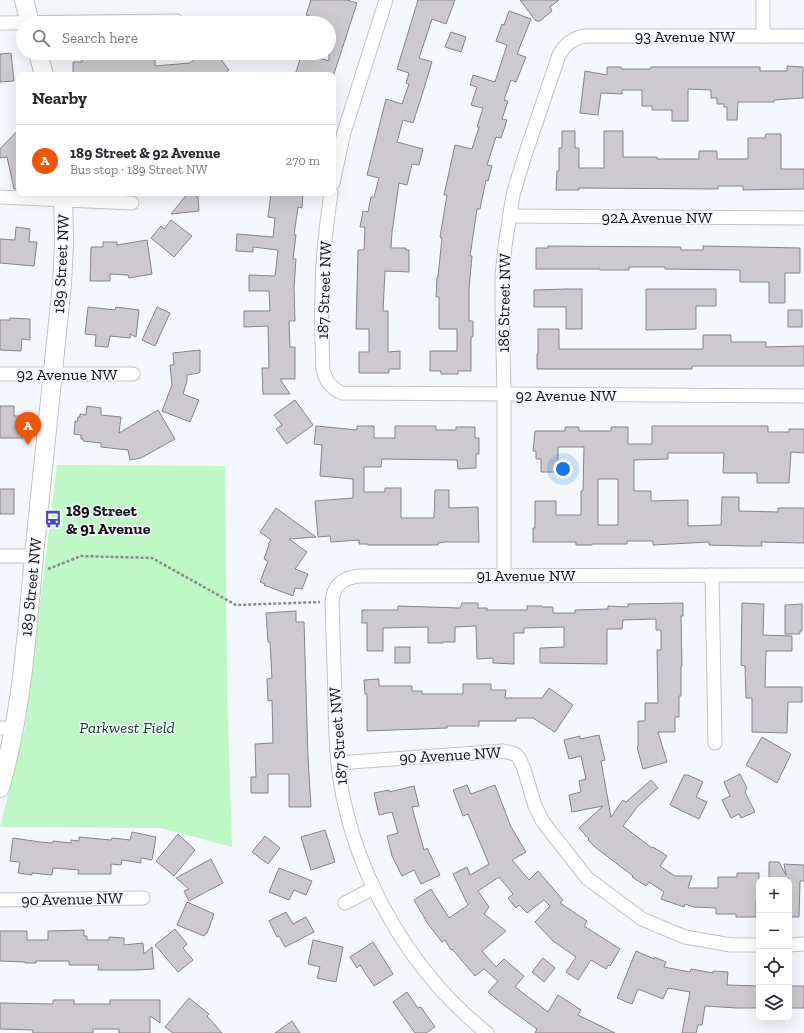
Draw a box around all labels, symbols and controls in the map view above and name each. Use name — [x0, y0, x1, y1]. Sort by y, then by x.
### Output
search box — [16, 16, 336, 60]
icon: search — [30, 27, 52, 49]
street label: 93 Avenue NW — [635, 27, 735, 46]
text: Search here — [62, 29, 138, 47]
text: Nearby — [32, 88, 87, 108]
text: 189 Street & 92 Avenue — [70, 144, 220, 162]
text: A — [41, 153, 49, 168]
text: 270 m — [286, 153, 320, 168]
text: Bus stop · 189 Street NW — [70, 162, 208, 177]
street label: 92A Avenue NW — [602, 208, 712, 227]
street label: 189 Street NW — [49, 214, 73, 314]
street label: 187 Street NW — [313, 240, 335, 340]
street label: 186 Street NW — [494, 253, 514, 353]
street label: 92 Avenue NW — [17, 365, 118, 384]
street label: 92 Avenue NW — [516, 386, 617, 405]
pin: A — [15, 412, 41, 445]
your location — [553, 459, 573, 479]
place label: 189 Street & 91 Avenue — [66, 501, 151, 538]
bus stop icon: 189 Street & 91 Avenue — [43, 509, 63, 529]
street label: 189 Street NW — [16, 537, 46, 637]
street label: 91 Avenue NW — [477, 566, 575, 585]
street label: 187 Street NW — [325, 686, 351, 786]
park label: Parkwest Field — [79, 718, 175, 737]
street label: 90 Avenue NW — [399, 743, 501, 767]
map controls — [756, 877, 792, 1021]
button: + — [756, 877, 792, 913]
street label: 90 Avenue NW — [21, 889, 123, 909]
button: − — [756, 913, 792, 949]
button: locate — [756, 949, 792, 985]
button: layers — [756, 985, 792, 1021]

